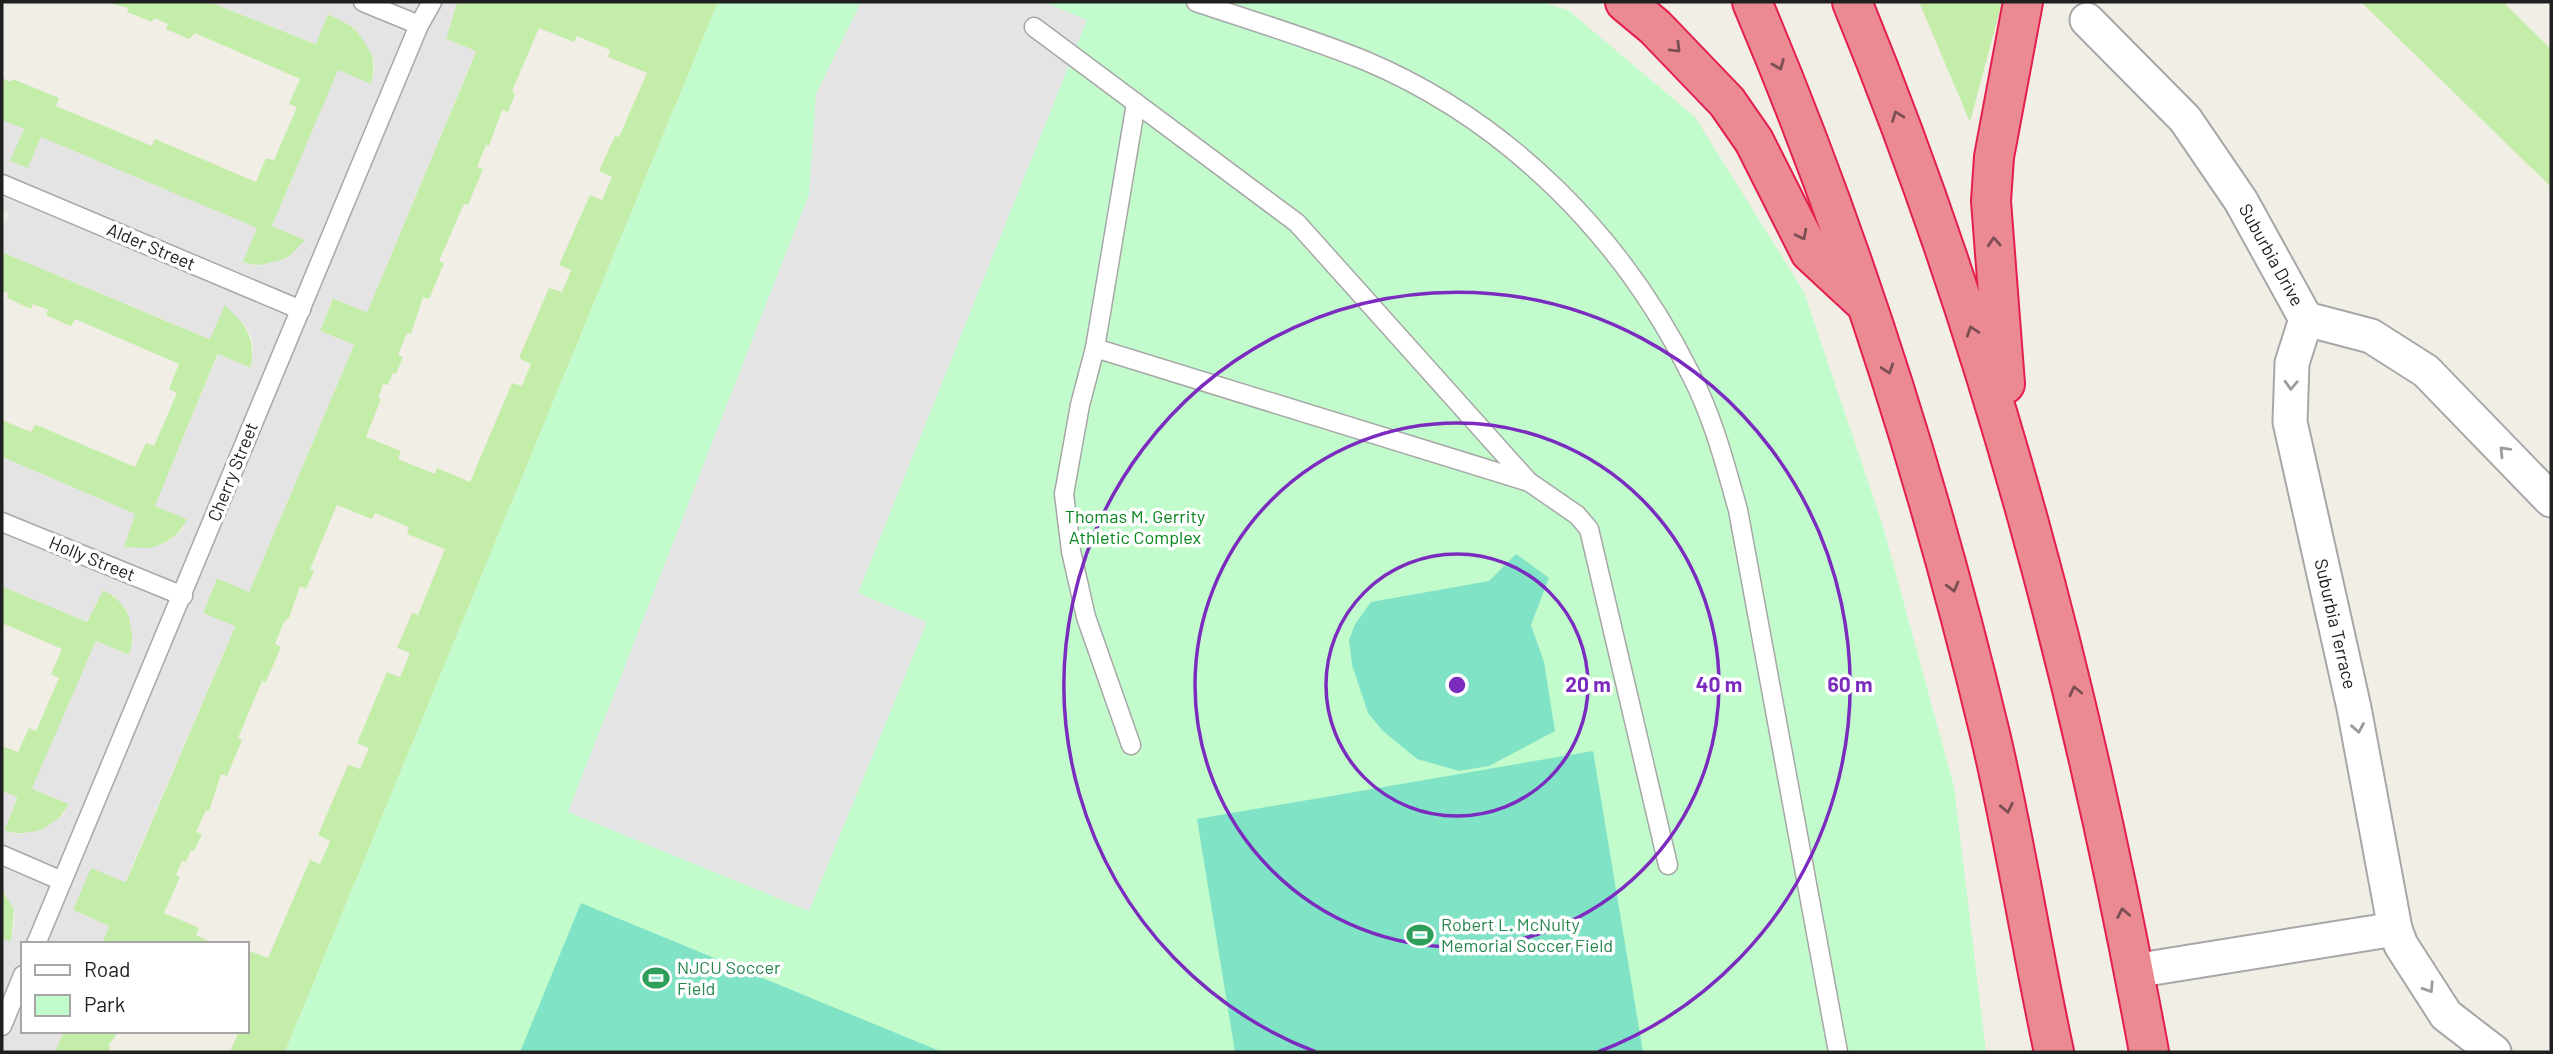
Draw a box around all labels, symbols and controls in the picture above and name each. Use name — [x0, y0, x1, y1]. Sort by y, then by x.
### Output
one-way arrow — [1667, 40, 1680, 53]
one-way arrow — [1770, 58, 1784, 70]
one-way arrow — [1891, 110, 1905, 122]
street label: Suburbia Drive — [2235, 200, 2309, 309]
street label: Alder Street — [104, 218, 199, 275]
one-way arrow — [1793, 228, 1807, 240]
one-way arrow — [1987, 236, 2002, 247]
one-way arrow — [1966, 325, 1980, 337]
one-way arrow — [1880, 363, 1894, 375]
one-way arrow — [2284, 380, 2299, 391]
street label: Cherry Street — [202, 419, 262, 524]
one-way arrow — [2499, 446, 2512, 459]
park label: Thomas M. Gerrity Athletic Complex — [1065, 505, 1205, 548]
street label: Holly Street — [46, 531, 139, 585]
street label: Suburbia Terrace — [2310, 556, 2362, 691]
one-way arrow — [1945, 581, 1959, 593]
text: 20 m — [1565, 671, 1611, 696]
text: 40 m — [1696, 671, 1742, 696]
text: 60 m — [1828, 671, 1872, 696]
centre of rings — [1445, 673, 1469, 697]
one-way arrow — [2068, 685, 2083, 697]
one-way arrow — [2350, 722, 2365, 734]
one-way arrow — [1998, 802, 2013, 814]
one-way arrow — [2116, 907, 2131, 919]
place label: Robert L. McNulty Memorial Soccer Field — [1441, 913, 1613, 956]
sports icon: Robert L. McNulty Memorial Soccer Field — [1405, 920, 1435, 950]
legend — [21, 942, 248, 1033]
text: Road — [84, 956, 130, 981]
place label: NJCU Soccer Field — [677, 956, 781, 999]
sports icon: NJCU Soccer Field — [641, 963, 671, 993]
one-way arrow — [2420, 981, 2433, 994]
text: Park — [84, 991, 125, 1016]

